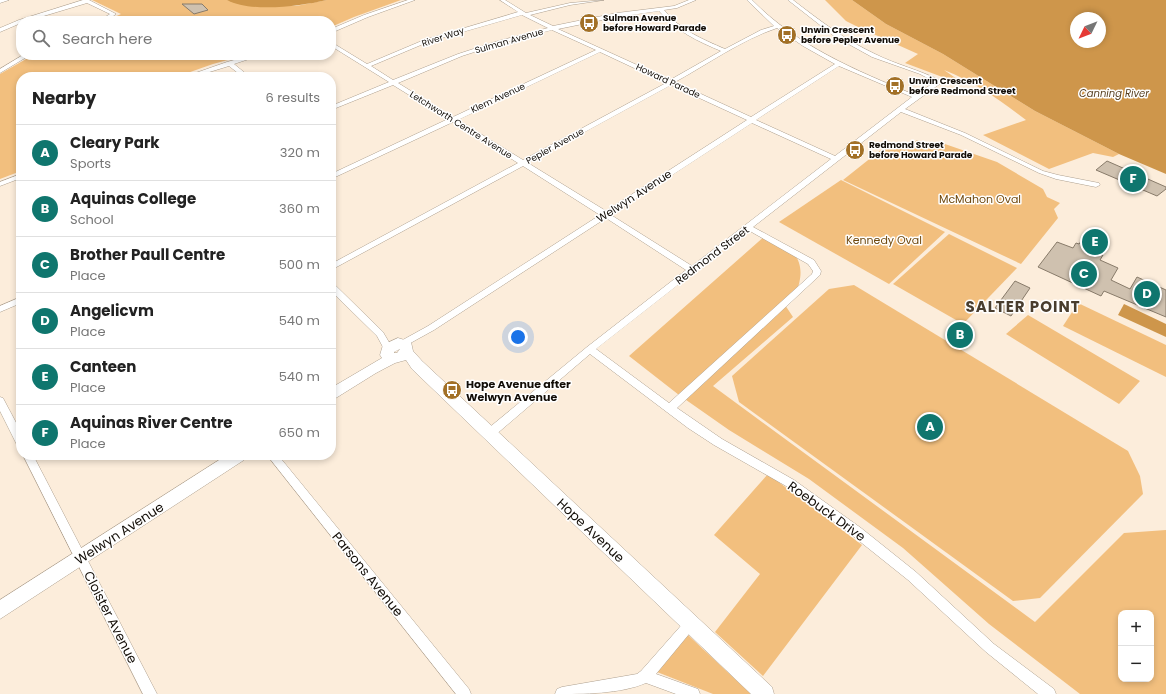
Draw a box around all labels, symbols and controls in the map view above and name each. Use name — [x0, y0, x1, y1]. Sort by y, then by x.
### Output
bus stop icon: Sulman Avenue before Howard Parade — [578, 12, 600, 34]
place label: Sulman Avenue before Howard Parade — [603, 12, 707, 34]
north arrow — [1070, 12, 1106, 48]
search box — [16, 16, 336, 60]
street label: River Way — [420, 24, 466, 50]
bus stop icon: Unwin Crescent before Pepler Avenue — [776, 24, 798, 46]
place label: Unwin Crescent before Pepler Avenue — [801, 24, 900, 46]
street label: Sulman Avenue — [473, 25, 545, 56]
icon: search — [30, 27, 52, 49]
text: Search here — [62, 28, 152, 49]
street label: Howard Parade — [634, 61, 702, 101]
bus stop icon: Unwin Crescent before Redmond Street — [884, 75, 906, 97]
place label: Unwin Crescent before Redmond Street — [909, 75, 1016, 97]
street label: Klem Avenue — [469, 80, 527, 116]
text: Nearby — [32, 86, 96, 110]
water label: Canning River — [1079, 86, 1149, 101]
text: 6 results — [266, 88, 320, 107]
street label: Letchworth Centre Avenue — [408, 88, 515, 162]
street label: Pepler Avenue — [524, 125, 586, 167]
text: Cleary Park — [70, 132, 160, 153]
bus stop icon: Redmond Street before Howard Parade — [844, 139, 866, 161]
place label: Redmond Street before Howard Parade — [869, 139, 973, 161]
text: A — [40, 143, 50, 162]
text: 320 m — [280, 143, 320, 162]
text: Sports — [70, 154, 111, 173]
pin: F — [1120, 164, 1146, 194]
street label: Welwyn Avenue — [593, 166, 675, 226]
text: Aquinas College — [70, 188, 196, 209]
park label: McMahon Oval — [939, 191, 1021, 207]
text: B — [41, 199, 49, 218]
text: 360 m — [279, 199, 320, 218]
text: School — [70, 210, 114, 229]
street label: Redmond Street — [672, 222, 752, 288]
pin: E — [1082, 227, 1108, 257]
park label: Kennedy Oval — [846, 232, 922, 248]
text: Brother Paull Centre — [70, 244, 225, 265]
text: C — [40, 255, 50, 274]
text: 500 m — [279, 255, 320, 274]
pin: C — [1071, 259, 1097, 289]
text: Place — [70, 266, 105, 285]
pin: D — [1134, 279, 1160, 309]
district label: SALTER POINT — [965, 296, 1081, 317]
text: Angelicvm — [70, 300, 154, 321]
text: D — [40, 311, 50, 330]
text: 540 m — [279, 311, 320, 330]
pin: B — [947, 320, 973, 350]
text: Place — [70, 322, 105, 341]
your location — [508, 327, 528, 347]
text: Canteen — [70, 356, 136, 377]
text: E — [41, 367, 49, 386]
text: 540 m — [279, 367, 320, 386]
place label: Hope Avenue after Welwyn Avenue — [466, 376, 571, 405]
text: Place — [70, 378, 105, 397]
bus stop icon: Hope Avenue after Welwyn Avenue — [441, 379, 463, 401]
text: Aquinas River Centre — [70, 412, 233, 433]
pin: A — [917, 412, 943, 442]
text: F — [41, 423, 49, 442]
text: 650 m — [279, 423, 320, 442]
text: Place — [70, 434, 105, 453]
street label: Roebuck Drive — [784, 477, 870, 546]
street label: Hope Avenue — [553, 494, 629, 567]
street label: Welwyn Avenue — [71, 498, 167, 569]
street label: Parsons Avenue — [328, 528, 408, 621]
street label: Cloister Avenue — [79, 568, 142, 667]
map controls — [1118, 610, 1154, 682]
button: + — [1118, 610, 1154, 646]
button: − — [1118, 646, 1154, 682]

